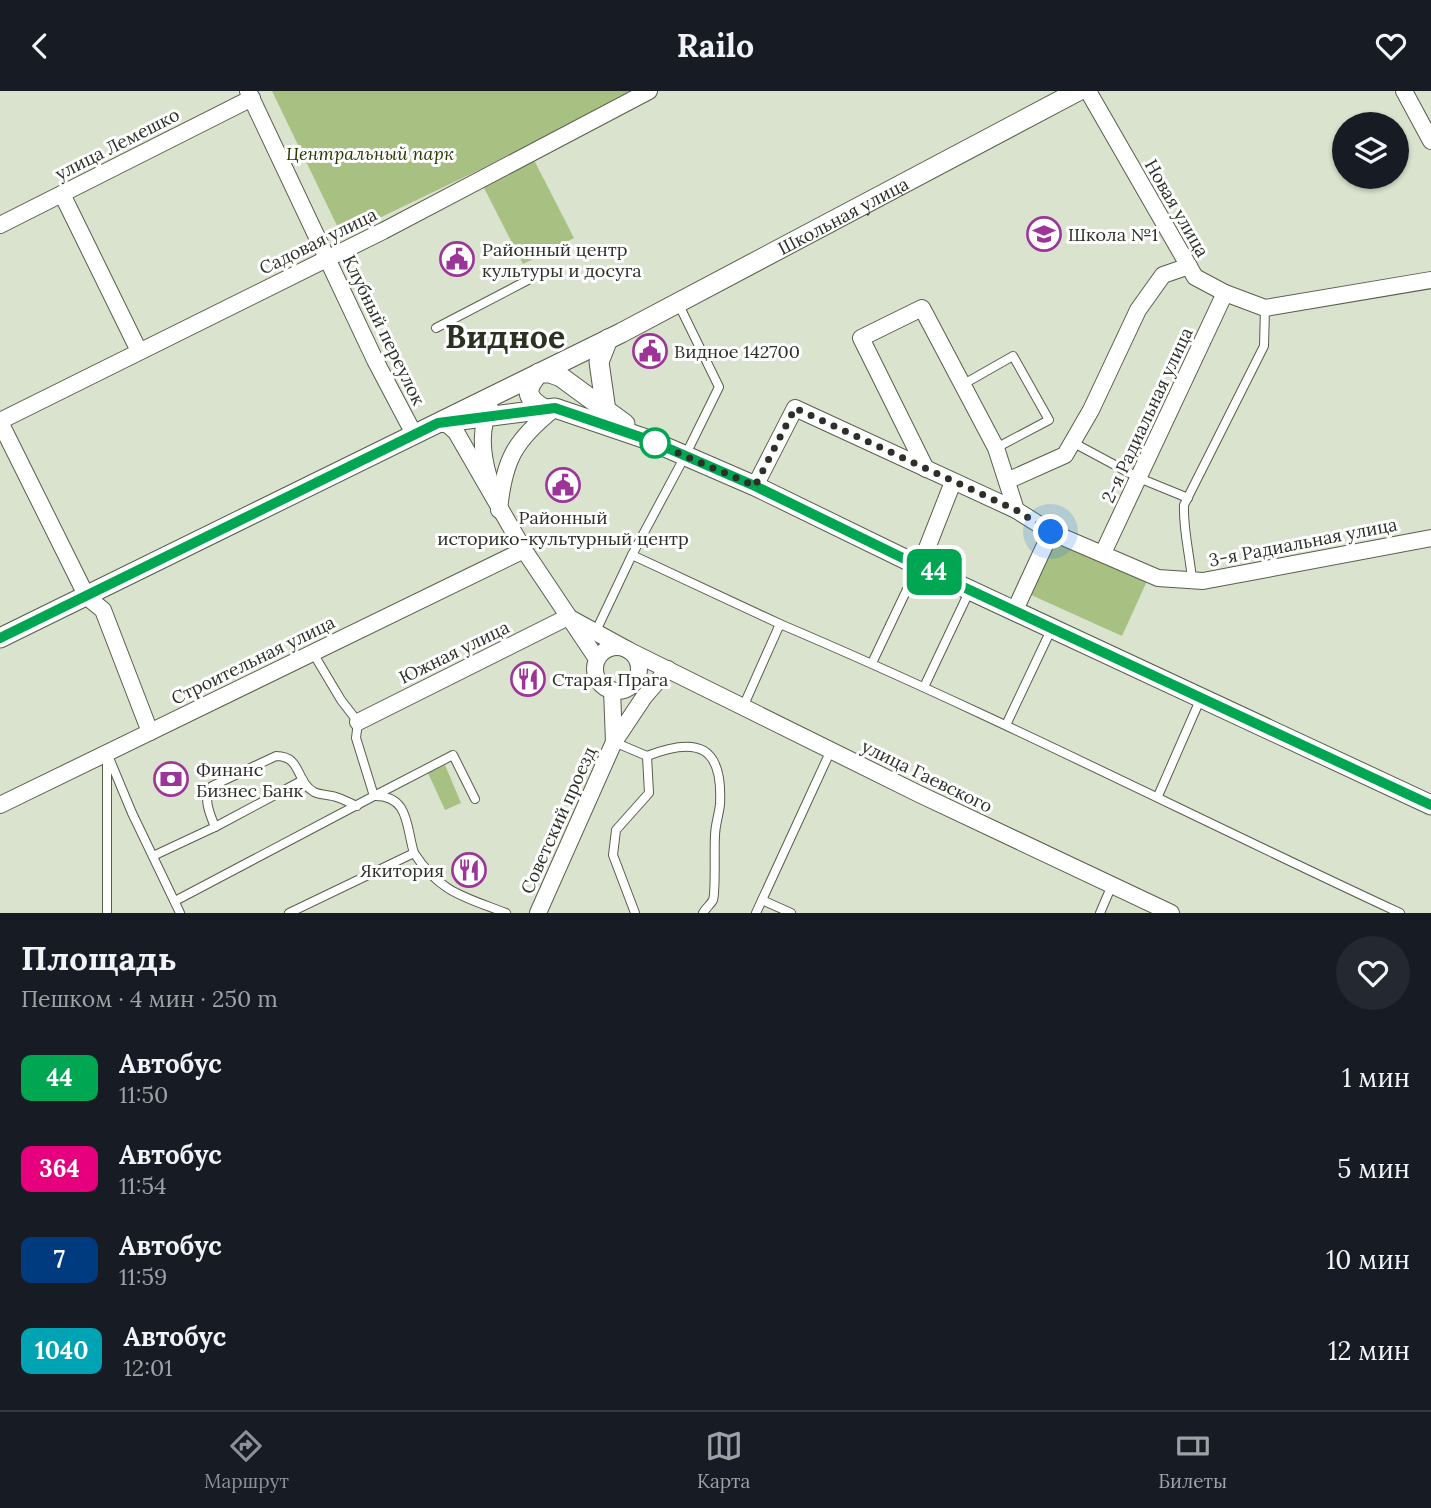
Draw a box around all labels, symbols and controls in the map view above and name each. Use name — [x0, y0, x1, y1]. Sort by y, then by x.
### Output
text: Railo — [677, 25, 754, 66]
icon: back — [21, 27, 59, 65]
icon: heart — [1372, 27, 1410, 65]
street label: улица Лемешко — [51, 103, 183, 185]
map controls — [1332, 112, 1409, 189]
button: layers — [1332, 112, 1409, 189]
park label: Центральный парк — [286, 142, 454, 165]
street label: Новая улица — [1140, 155, 1214, 261]
street label: Школьная улица — [774, 171, 912, 259]
street label: Садовая улица — [255, 203, 381, 279]
school or university icon: Школа №1 — [1025, 215, 1063, 253]
place label: Школа №1 — [1068, 223, 1158, 246]
place label: Районный центр культуры и досуга — [482, 238, 642, 282]
public building icon: Районный центр культуры и досуга — [438, 240, 476, 278]
street label: Клубный переулок — [338, 251, 430, 409]
district label: Видное — [445, 316, 565, 357]
street label: 2-я Радиальная улица — [1096, 324, 1198, 506]
public building icon: Видное 142700 — [631, 332, 669, 370]
place label: Видное 142700 — [674, 340, 800, 363]
unlabelled marker — [640, 428, 670, 458]
public building icon: Районный историко-культурный центр — [544, 466, 582, 504]
place label: Районный историко-культурный центр — [437, 506, 689, 550]
street label: 3-я Радиальная улица — [1207, 512, 1399, 572]
your location — [1033, 514, 1068, 549]
line badge: 44 — [902, 549, 965, 595]
text: 44 — [921, 556, 947, 587]
street label: Строительная улица — [167, 610, 339, 710]
street label: Южная улица — [395, 615, 513, 689]
restaurant icon: Старая Прага — [509, 660, 547, 698]
place label: Старая Прага — [552, 668, 668, 691]
street label: улица Гаевского — [858, 734, 996, 818]
street label: Советский проезд — [515, 743, 601, 897]
place label: Финанс Бизнес Банк — [196, 758, 304, 802]
bank icon: Финанс Бизнес Банк — [152, 760, 190, 798]
restaurant icon: Якитория — [450, 851, 488, 889]
place label: Якитория — [360, 859, 444, 882]
button: heart — [1336, 936, 1410, 1010]
text: Площадь — [21, 937, 177, 979]
text: Пешком · 4 мин · 250 m — [21, 984, 278, 1013]
text: Автобус — [119, 1047, 222, 1080]
text: 1 мин — [1342, 1061, 1410, 1094]
text: 44 — [46, 1062, 73, 1093]
text: 11:50 — [119, 1080, 168, 1109]
text: Автобус — [119, 1138, 222, 1171]
text: 5 мин — [1337, 1152, 1410, 1185]
text: 364 — [39, 1153, 80, 1184]
text: 11:54 — [119, 1171, 167, 1200]
text: Автобус — [119, 1229, 222, 1262]
text: 10 мин — [1326, 1243, 1410, 1276]
text: 7 — [54, 1244, 65, 1275]
text: 11:59 — [119, 1262, 167, 1291]
text: Автобус — [123, 1320, 226, 1353]
text: 12 мин — [1328, 1334, 1410, 1367]
text: 1040 — [35, 1335, 88, 1366]
text: 12:01 — [123, 1353, 173, 1382]
tab: Маршрут — [204, 1427, 289, 1493]
tab: Карта — [697, 1427, 750, 1493]
tab: Билеты — [1158, 1427, 1227, 1493]

